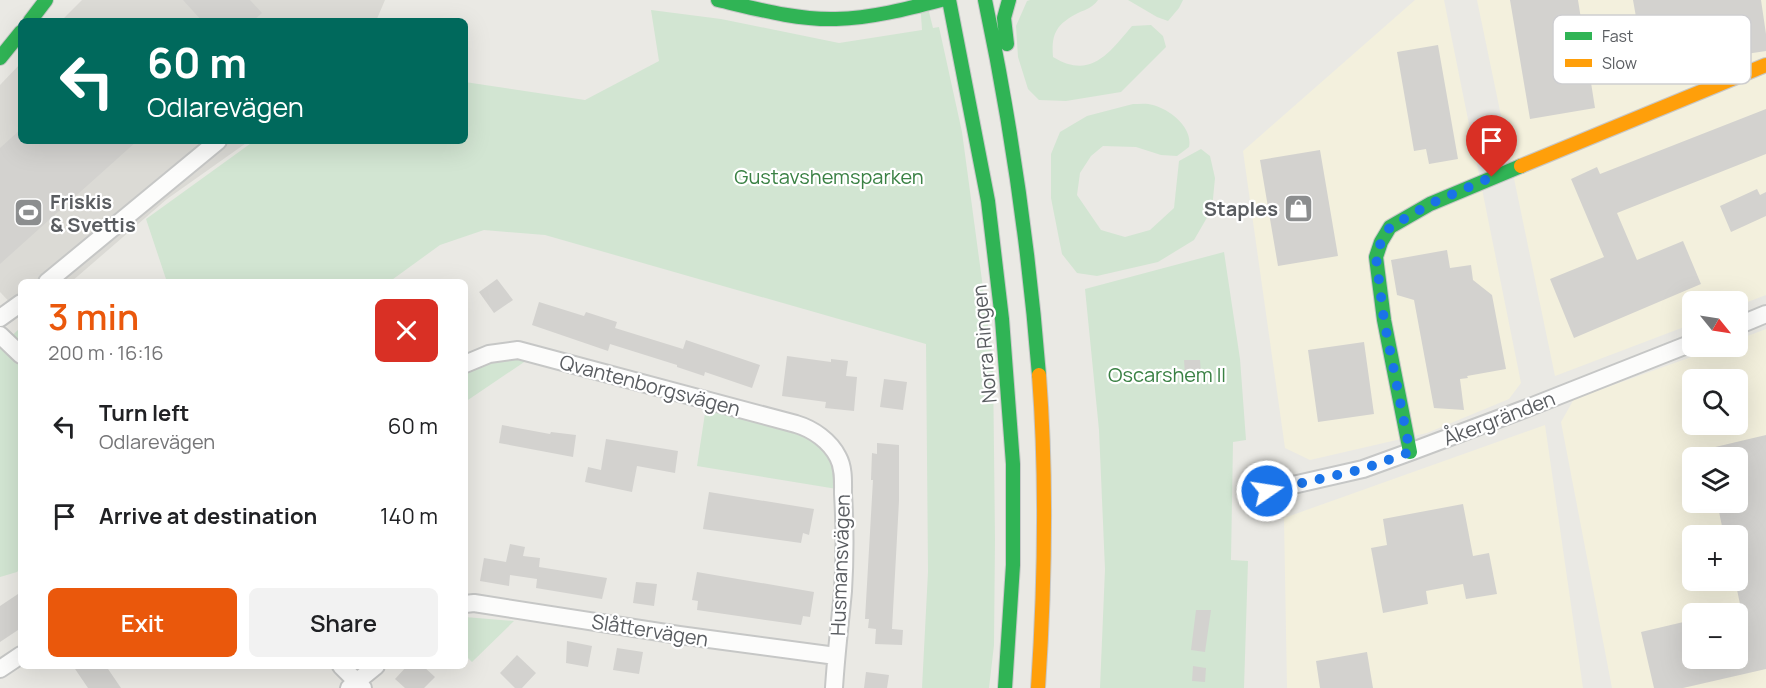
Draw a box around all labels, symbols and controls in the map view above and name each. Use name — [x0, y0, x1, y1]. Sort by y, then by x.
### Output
legend — [1553, 15, 1751, 84]
text: Fast — [1602, 25, 1633, 47]
text: 60 m — [147, 33, 247, 91]
icon: left — [48, 42, 126, 120]
text: Slow — [1602, 52, 1637, 74]
text: Odlarevägen — [147, 88, 304, 125]
pin — [1466, 115, 1517, 177]
icon: arrive — [1475, 124, 1508, 157]
park label: Gustavshemsparken — [734, 163, 924, 190]
place label: Friskis & Svettis — [50, 188, 136, 238]
shop icon: Staples — [1283, 192, 1315, 224]
place label: Staples — [1204, 195, 1278, 222]
sports icon: Friskis & Svettis — [13, 196, 45, 228]
street label: Norra Ringen — [965, 284, 1003, 404]
north arrow — [1682, 291, 1748, 357]
map controls — [1682, 291, 1748, 669]
text: 3 min — [48, 292, 139, 341]
button: close — [375, 299, 438, 362]
text: 200 m · 16:16 — [48, 339, 164, 366]
street label: Qvantenborgsvägen — [557, 348, 743, 422]
park label: Oscarshem II — [1108, 361, 1226, 388]
button: search — [1682, 369, 1748, 435]
street label: Åkergränden — [1439, 384, 1559, 452]
text: Turn left — [99, 398, 189, 428]
icon: left — [48, 410, 81, 443]
text: 60 m — [388, 411, 438, 441]
text: Odlarevägen — [99, 428, 215, 455]
button: layers — [1682, 447, 1748, 513]
position arrow — [1235, 459, 1299, 523]
street label: Husmansvägen — [824, 494, 856, 636]
icon: arrive — [48, 500, 81, 533]
text: Arrive at destination — [99, 501, 317, 531]
text: 140 m — [380, 501, 438, 531]
button: + — [1682, 525, 1748, 591]
button: Exit — [48, 588, 237, 657]
button: Share — [249, 588, 438, 657]
button: − — [1682, 603, 1748, 669]
street label: Slåttervägen — [590, 607, 710, 653]

